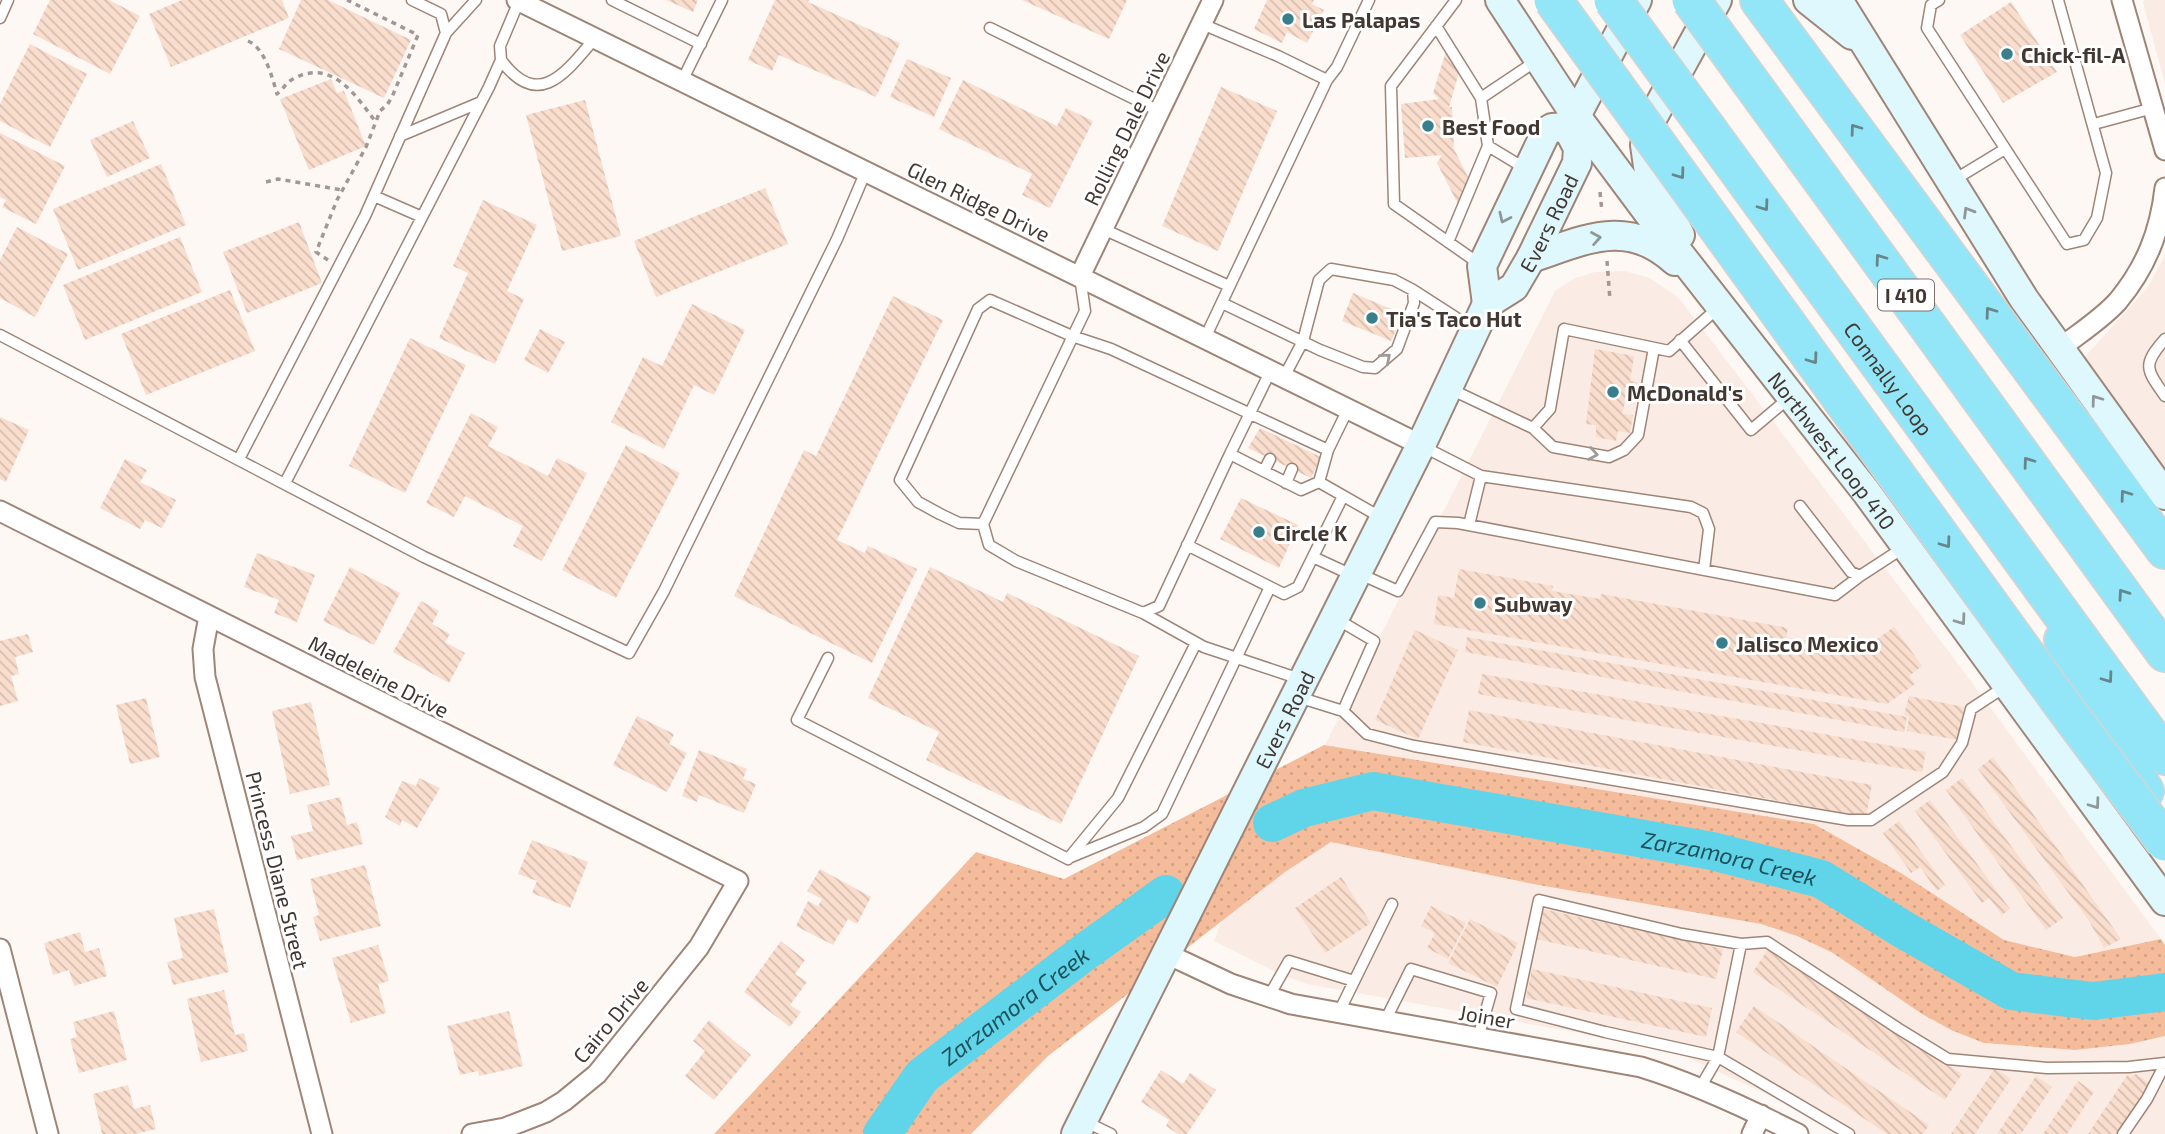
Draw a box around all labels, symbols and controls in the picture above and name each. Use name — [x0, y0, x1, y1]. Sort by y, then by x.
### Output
place label: Las Palapas — [1302, 7, 1420, 32]
marker: Las Palapas — [1280, 11, 1296, 27]
place label: Chick-fil-A — [2021, 42, 2126, 67]
marker: Chick-fil-A — [1999, 46, 2015, 62]
street label: Rolling Dale Drive — [1078, 47, 1174, 209]
place label: Best Food — [1442, 114, 1540, 139]
marker: Best Food — [1420, 118, 1436, 134]
one-way arrow — [1851, 124, 1863, 137]
street label: Glen Ridge Drive — [904, 156, 1054, 246]
one-way arrow — [1671, 167, 1684, 179]
street label: Evers Road — [1513, 169, 1583, 276]
one-way arrow — [1756, 198, 1768, 211]
one-way arrow — [1964, 207, 1977, 220]
one-way arrow — [1498, 211, 1512, 223]
one-way arrow — [1590, 231, 1602, 246]
one-way arrow — [1876, 254, 1888, 267]
road number: I 410 — [1878, 280, 1934, 310]
place label: Tia's Taco Hut — [1386, 306, 1522, 331]
one-way arrow — [1985, 307, 1998, 320]
marker: Tia's Taco Hut — [1364, 310, 1380, 326]
street label: Connally Loop — [1840, 317, 1939, 440]
one-way arrow — [1805, 351, 1817, 364]
one-way arrow — [1378, 354, 1391, 366]
street label: Northwest Loop 410 — [1764, 366, 1902, 534]
place label: McDonald's — [1627, 380, 1743, 405]
marker: McDonald's — [1605, 384, 1621, 400]
one-way arrow — [2092, 395, 2104, 408]
one-way arrow — [1587, 446, 1599, 461]
one-way arrow — [2024, 458, 2037, 470]
one-way arrow — [2120, 490, 2133, 503]
place label: Circle K — [1273, 520, 1348, 545]
marker: Circle K — [1251, 524, 1267, 540]
one-way arrow — [1938, 535, 1950, 548]
one-way arrow — [2119, 589, 2131, 602]
place label: Subway — [1494, 591, 1573, 617]
marker: Subway — [1472, 595, 1488, 611]
one-way arrow — [1953, 612, 1965, 625]
street label: Madeleine Drive — [305, 630, 453, 722]
place label: Jalisco Mexico — [1736, 631, 1879, 656]
marker: Jalisco Mexico — [1714, 635, 1730, 651]
street label: Evers Road — [1249, 666, 1319, 772]
one-way arrow — [2100, 671, 2113, 683]
street label: Princess Diane Street — [241, 769, 315, 971]
one-way arrow — [2087, 796, 2099, 809]
water label: Zarzamora Creek — [1640, 825, 1820, 891]
water label: Zarzamora Creek — [935, 940, 1094, 1071]
street label: Cairo Drive — [567, 972, 653, 1068]
street label: Joiner — [1457, 999, 1517, 1033]

